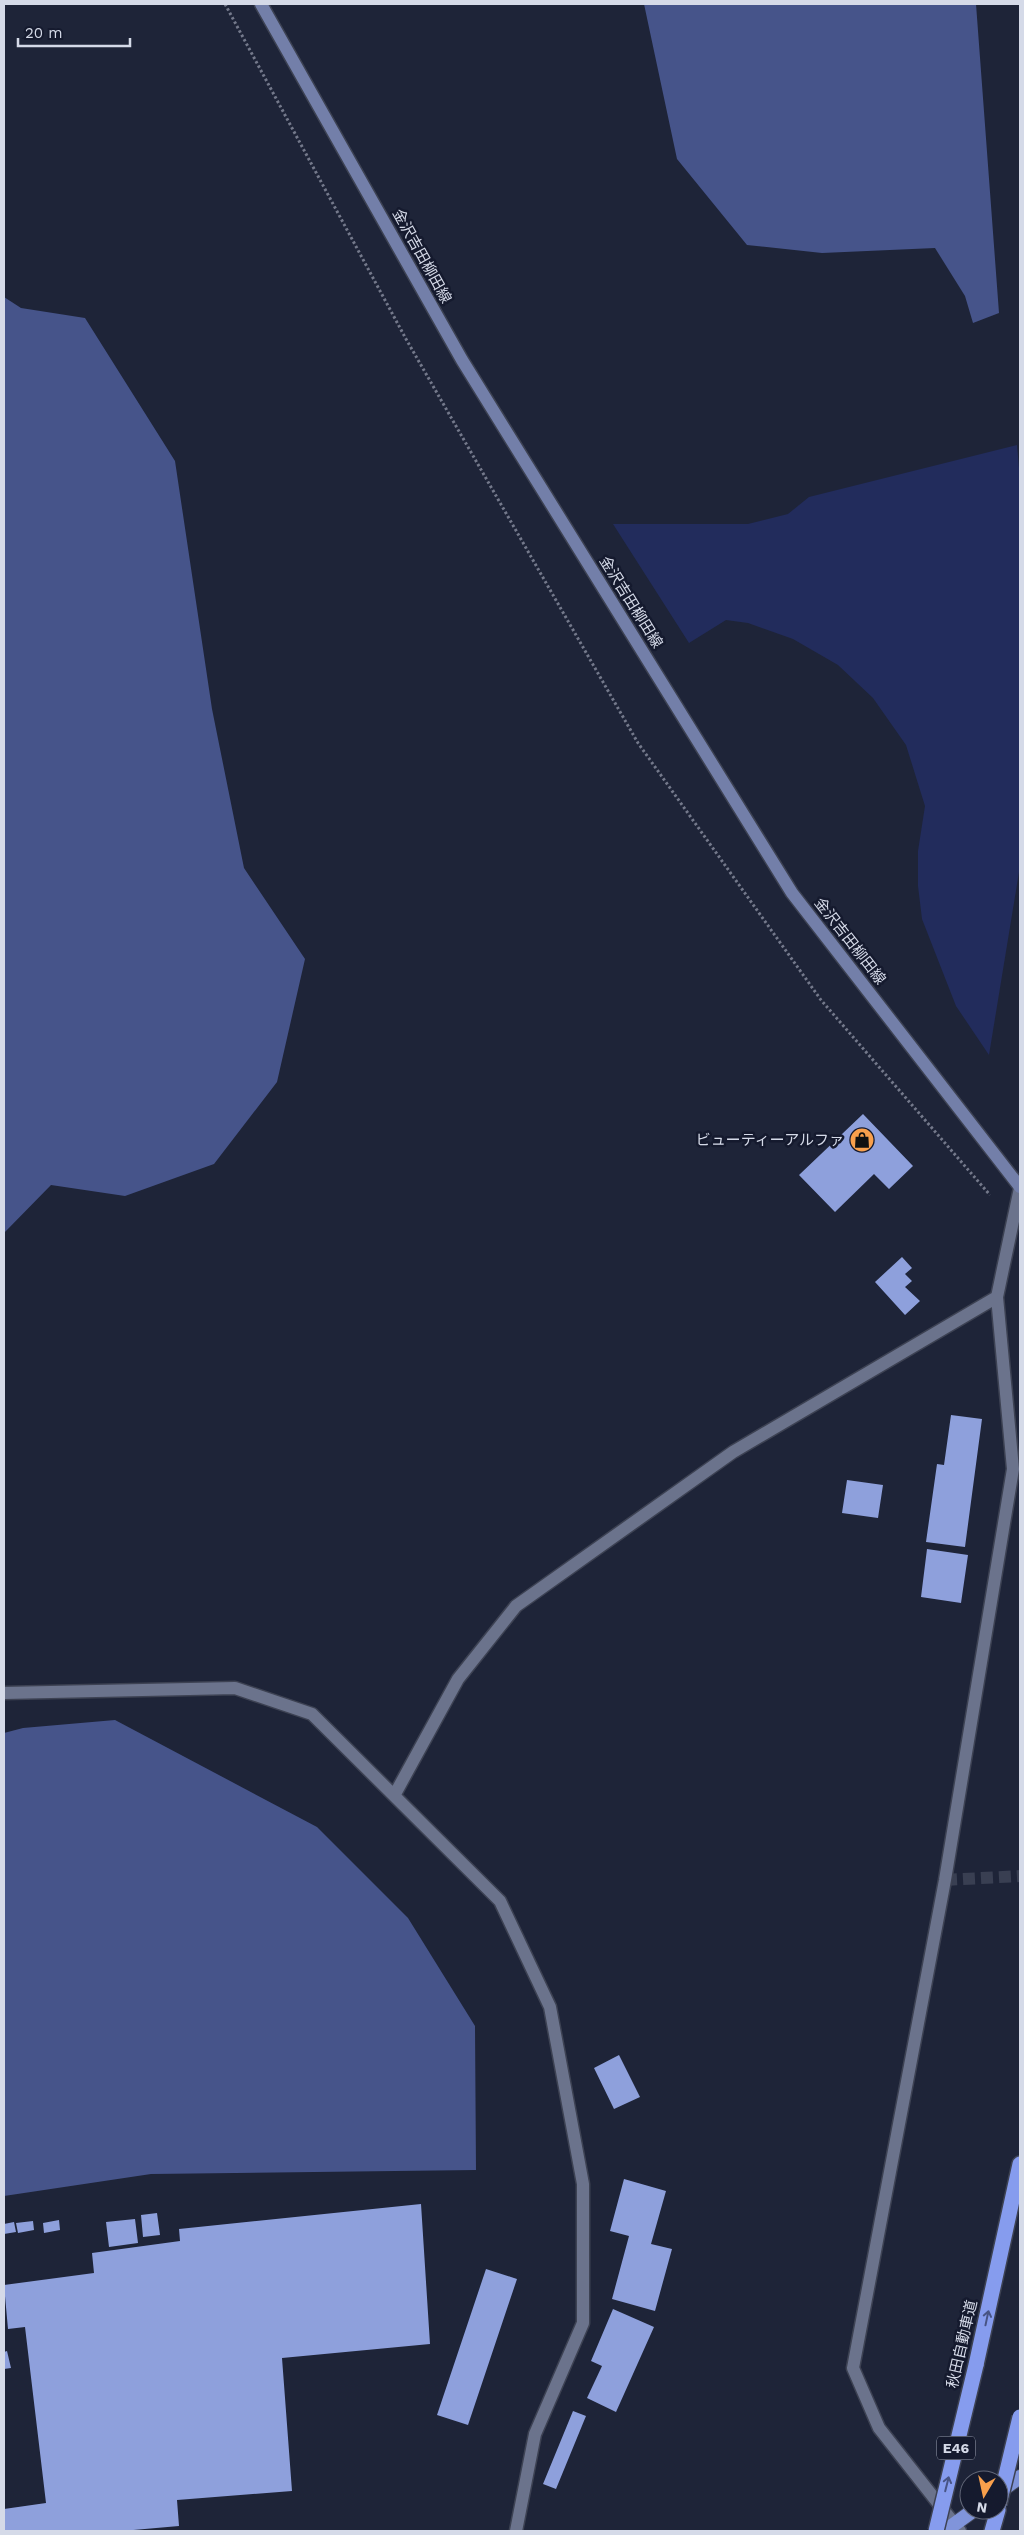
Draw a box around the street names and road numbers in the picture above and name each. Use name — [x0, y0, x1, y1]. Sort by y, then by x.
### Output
street label: 金沢吉田柳田線 — [389, 206, 455, 306]
street label: 金沢吉田柳田線 — [596, 553, 666, 651]
street label: 金沢吉田柳田線 — [811, 894, 889, 988]
street label: 秋田自動車道 — [943, 2298, 981, 2390]
road number: E46 — [937, 2436, 975, 2460]

